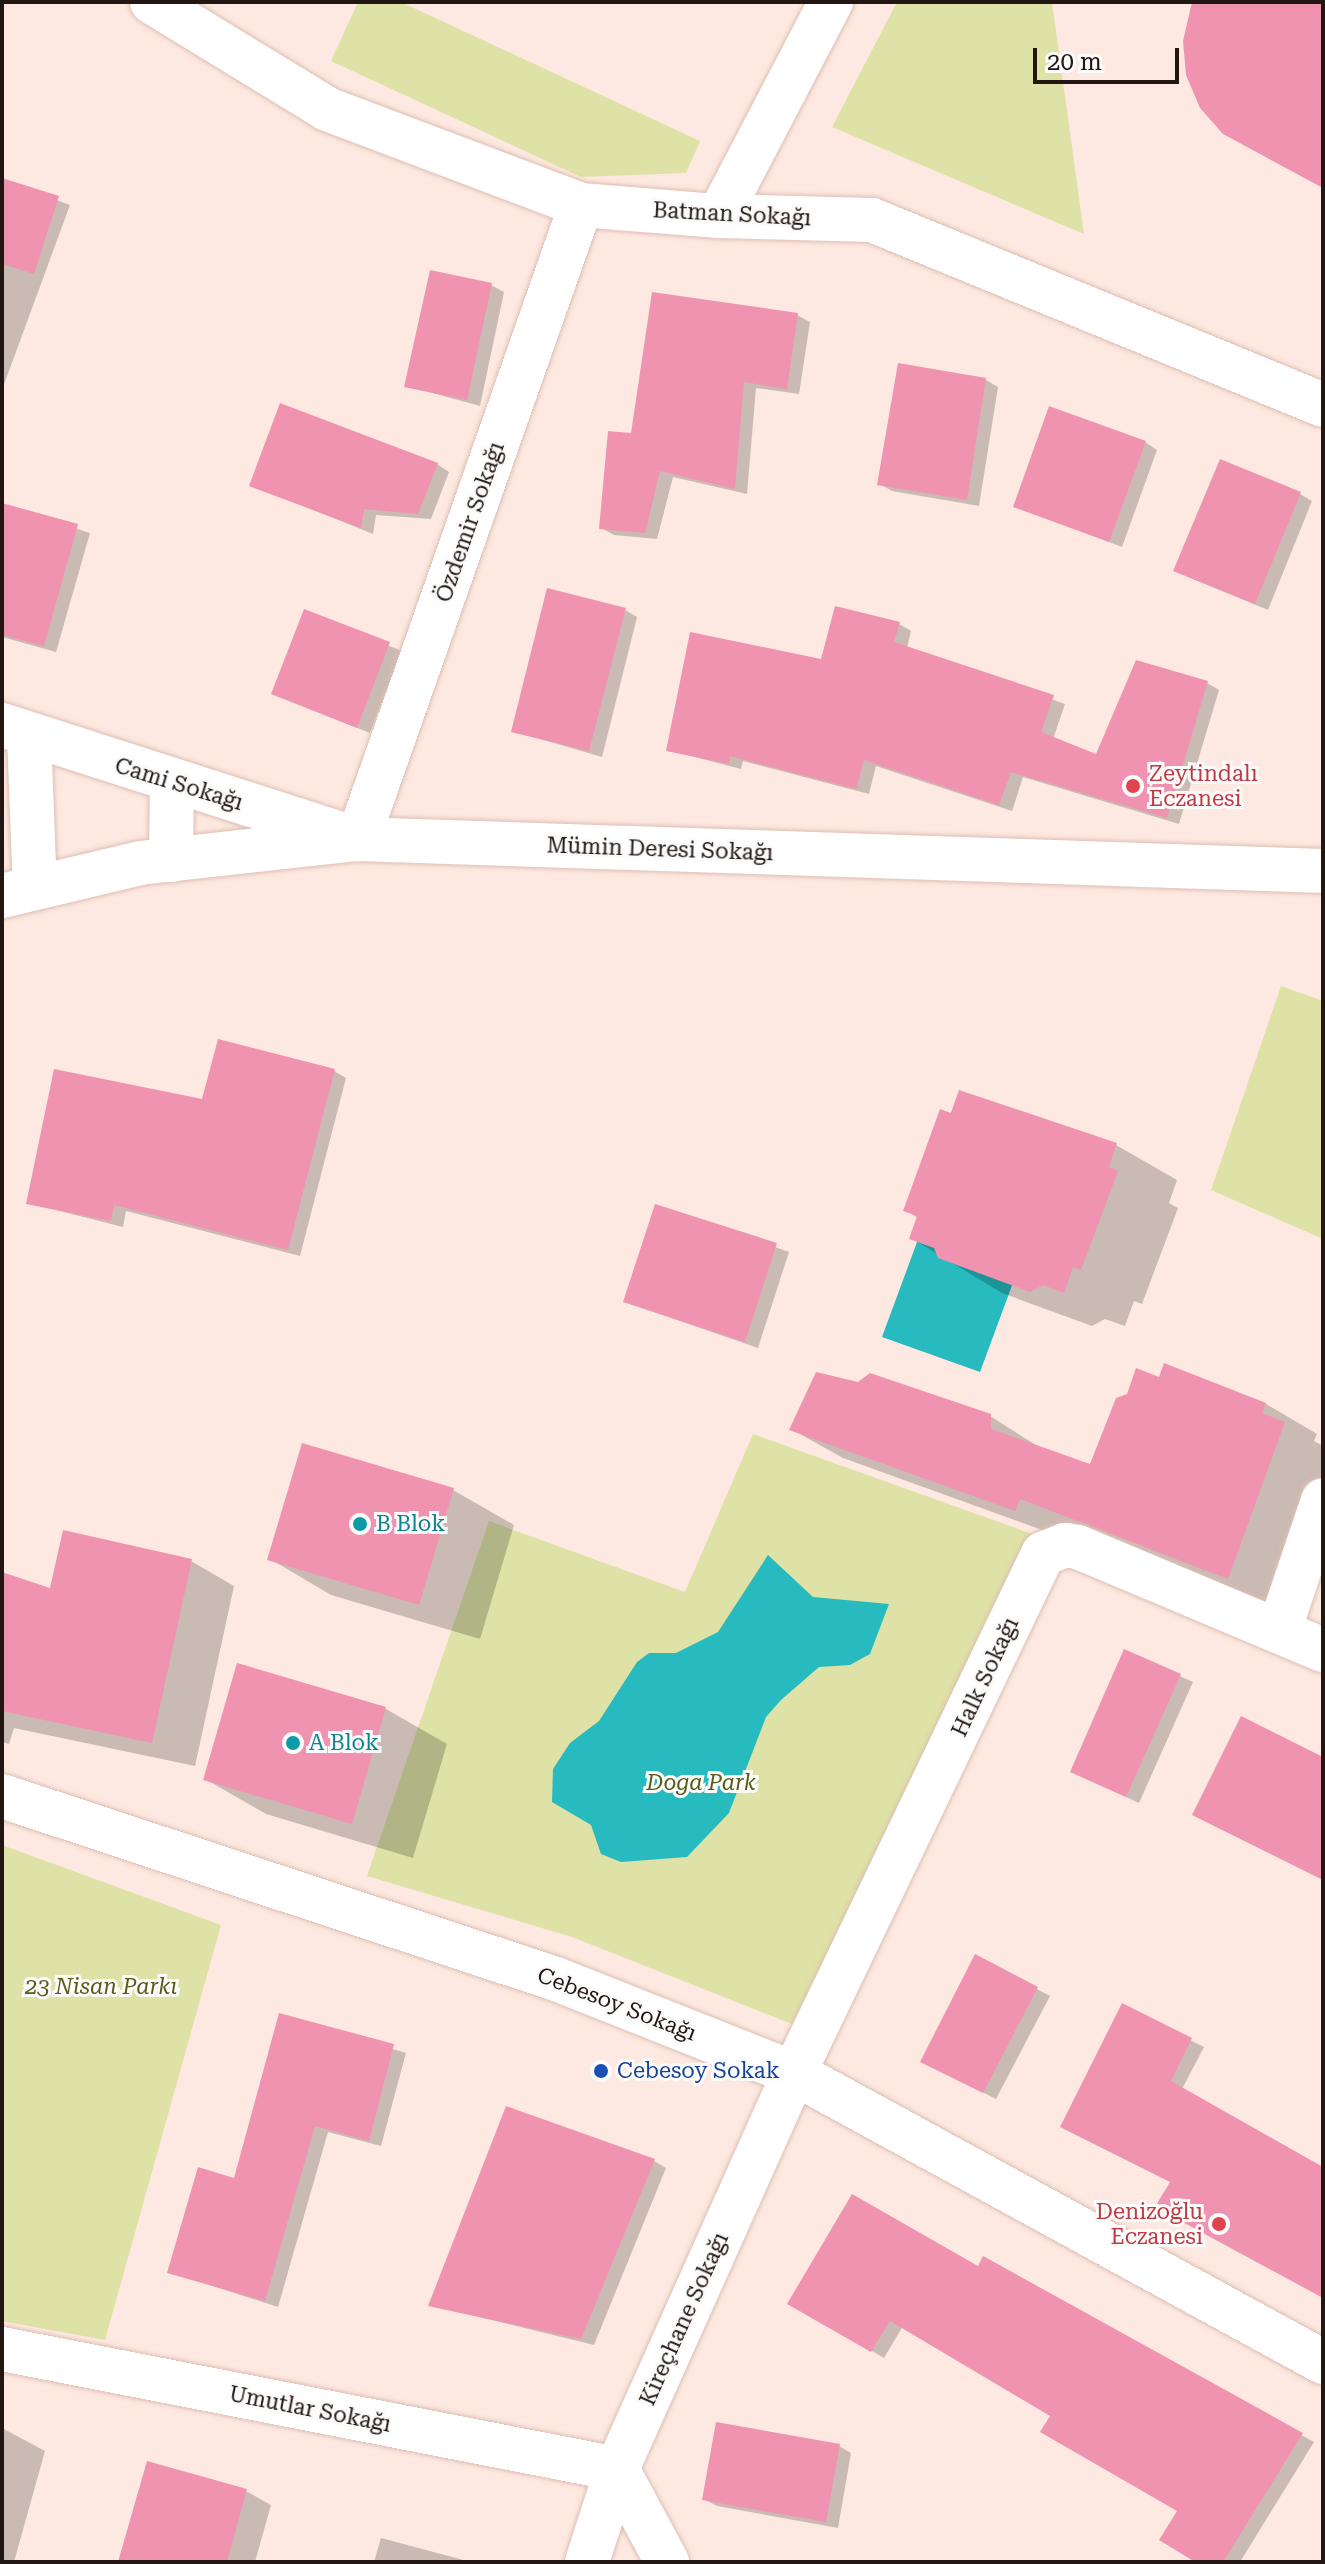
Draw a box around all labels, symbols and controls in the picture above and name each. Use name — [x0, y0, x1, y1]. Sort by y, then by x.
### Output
scale bar — [1037, 32, 1183, 82]
text: 20 m — [1047, 48, 1102, 76]
street label: Batman Sokağı — [652, 197, 812, 231]
street label: Özdemir Sokağı — [430, 438, 510, 606]
street label: Cami Sokağı — [112, 752, 246, 816]
place label: Zeytindalı Eczanesi — [1149, 760, 1258, 812]
marker: Zeytindalı Eczanesi — [1124, 777, 1142, 795]
street label: Mümin Deresi Sokağı — [546, 832, 774, 866]
place label: B Blok — [376, 1511, 445, 1537]
marker: B Blok — [351, 1515, 369, 1533]
street label: Halk Sokağı — [946, 1613, 1024, 1741]
place label: A Blok — [309, 1730, 379, 1756]
marker: A Blok — [284, 1734, 302, 1752]
park label: Doga Park — [646, 1770, 756, 1796]
street label: Cebesoy Sokağı — [534, 1962, 700, 2046]
park label: 23 Nisan Parkı — [25, 1974, 177, 2000]
place label: Cebesoy Sokak — [617, 2058, 780, 2084]
marker: Cebesoy Sokak — [592, 2062, 610, 2080]
place label: Denizoğlu Eczanesi — [1096, 2198, 1203, 2250]
marker: Denizoğlu Eczanesi — [1210, 2215, 1228, 2233]
street label: Kireçhane Sokağı — [634, 2228, 734, 2410]
street label: Umutlar Sokağı — [227, 2380, 393, 2438]

